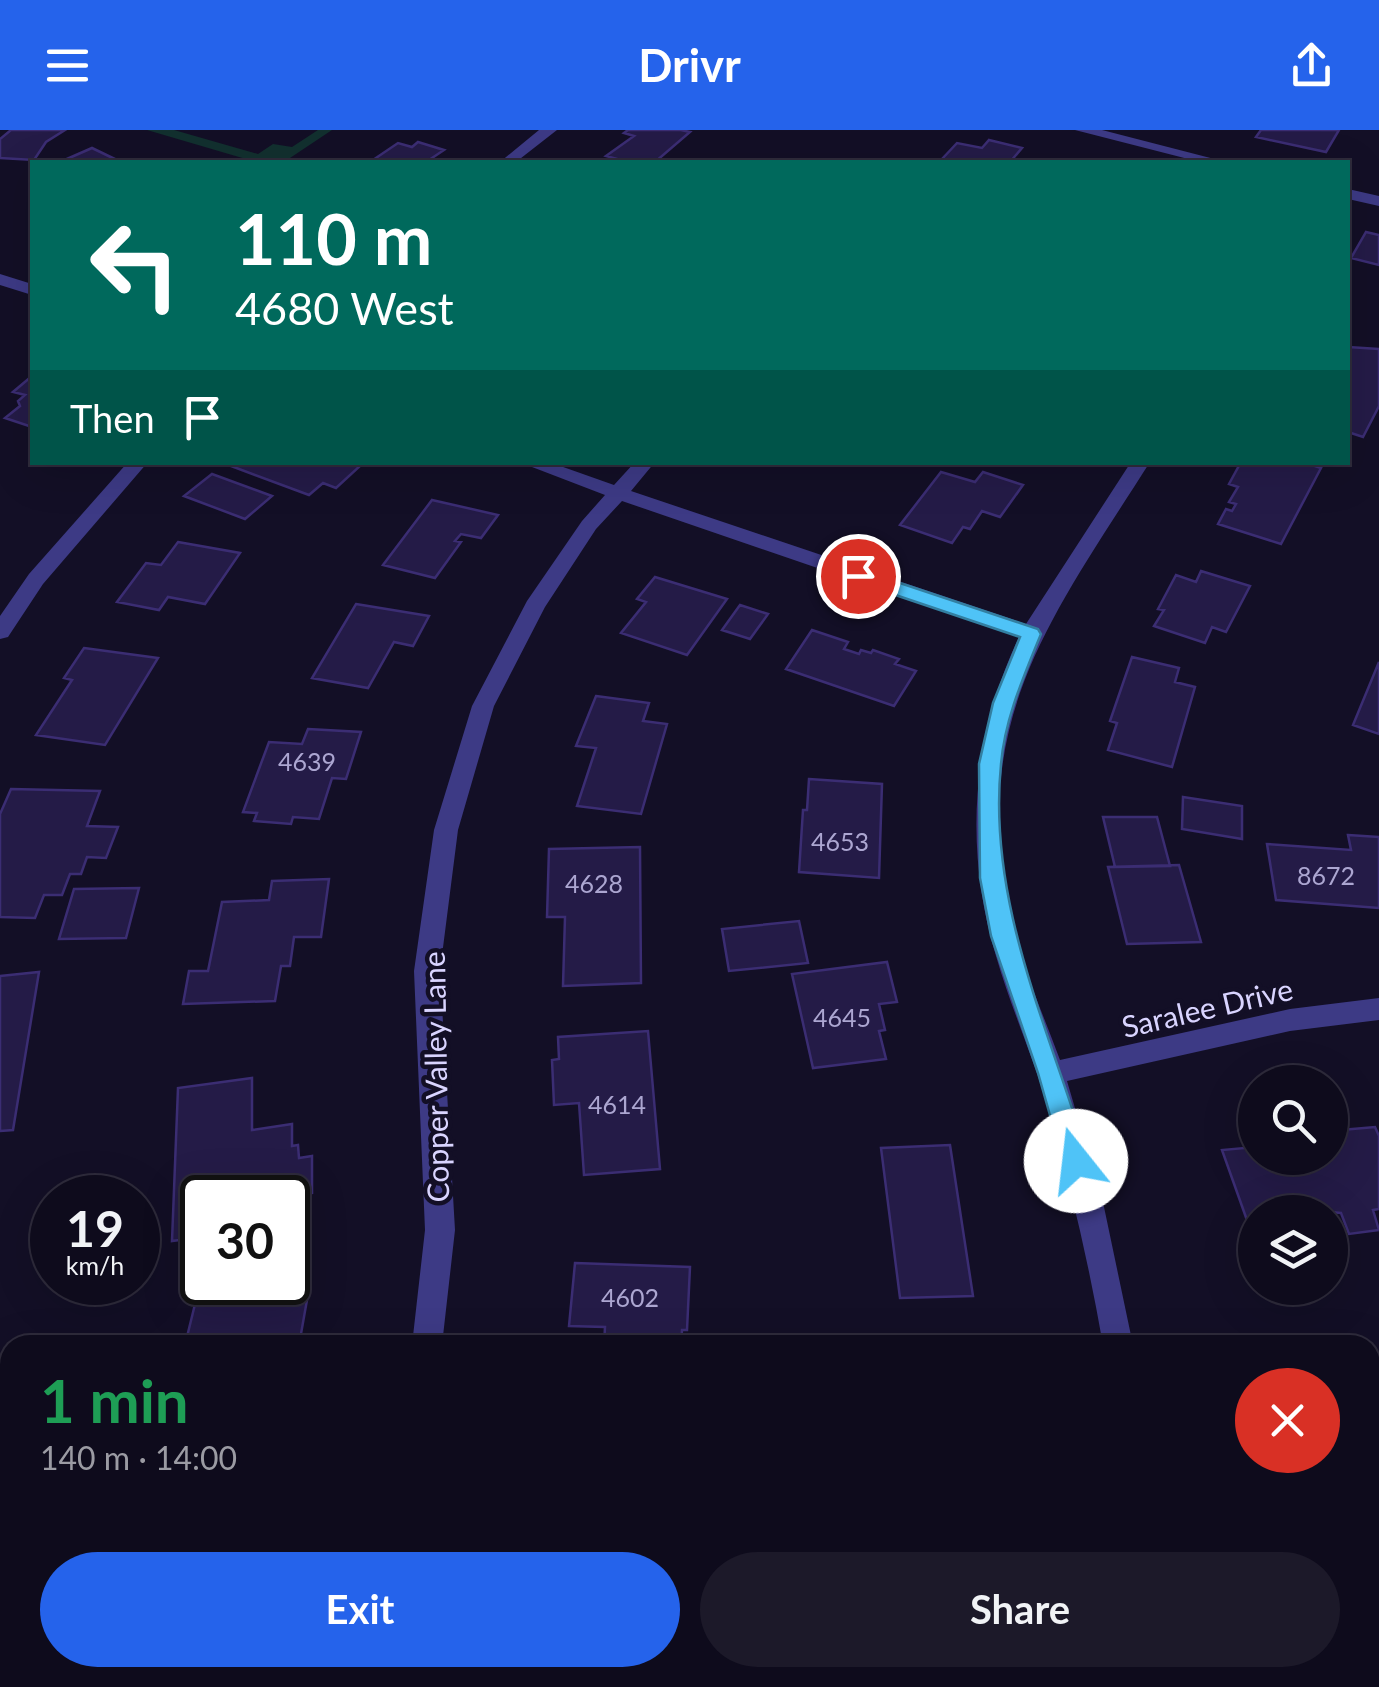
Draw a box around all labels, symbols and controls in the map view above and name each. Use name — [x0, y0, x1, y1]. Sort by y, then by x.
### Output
icon: menu — [40, 38, 95, 93]
text: Drivr — [638, 38, 741, 92]
icon: share — [1284, 38, 1339, 93]
text: 110 m — [235, 196, 432, 280]
icon: left — [70, 200, 200, 330]
text: 4680 West — [235, 281, 454, 335]
icon: arrive — [175, 390, 230, 445]
text: Then — [70, 395, 155, 441]
pin — [816, 534, 901, 619]
icon: arrive — [831, 549, 886, 604]
house number: 4639 — [278, 746, 336, 776]
house number: 4653 — [811, 826, 869, 856]
house number: 8672 — [1297, 860, 1355, 890]
house number: 4628 — [565, 868, 623, 898]
street label: Copper Valley Lane — [415, 951, 455, 1203]
street label: Saralee Drive — [1118, 970, 1296, 1044]
house number: 4645 — [813, 1002, 871, 1032]
map controls — [1238, 1065, 1348, 1305]
button: search — [1238, 1065, 1348, 1175]
house number: 4614 — [588, 1089, 646, 1119]
position arrow — [1024, 1109, 1128, 1213]
speed limit sign: 30 — [180, 1175, 310, 1305]
button: layers — [1238, 1195, 1348, 1305]
text: 19 — [66, 1198, 124, 1258]
text: km/h — [66, 1250, 124, 1280]
house number: 4602 — [601, 1282, 659, 1312]
text: 1 min — [40, 1364, 189, 1436]
button: close — [1235, 1368, 1340, 1473]
text: 140 m · 14:00 — [40, 1438, 237, 1477]
button: Exit — [40, 1552, 680, 1667]
button: Share — [700, 1552, 1340, 1667]

